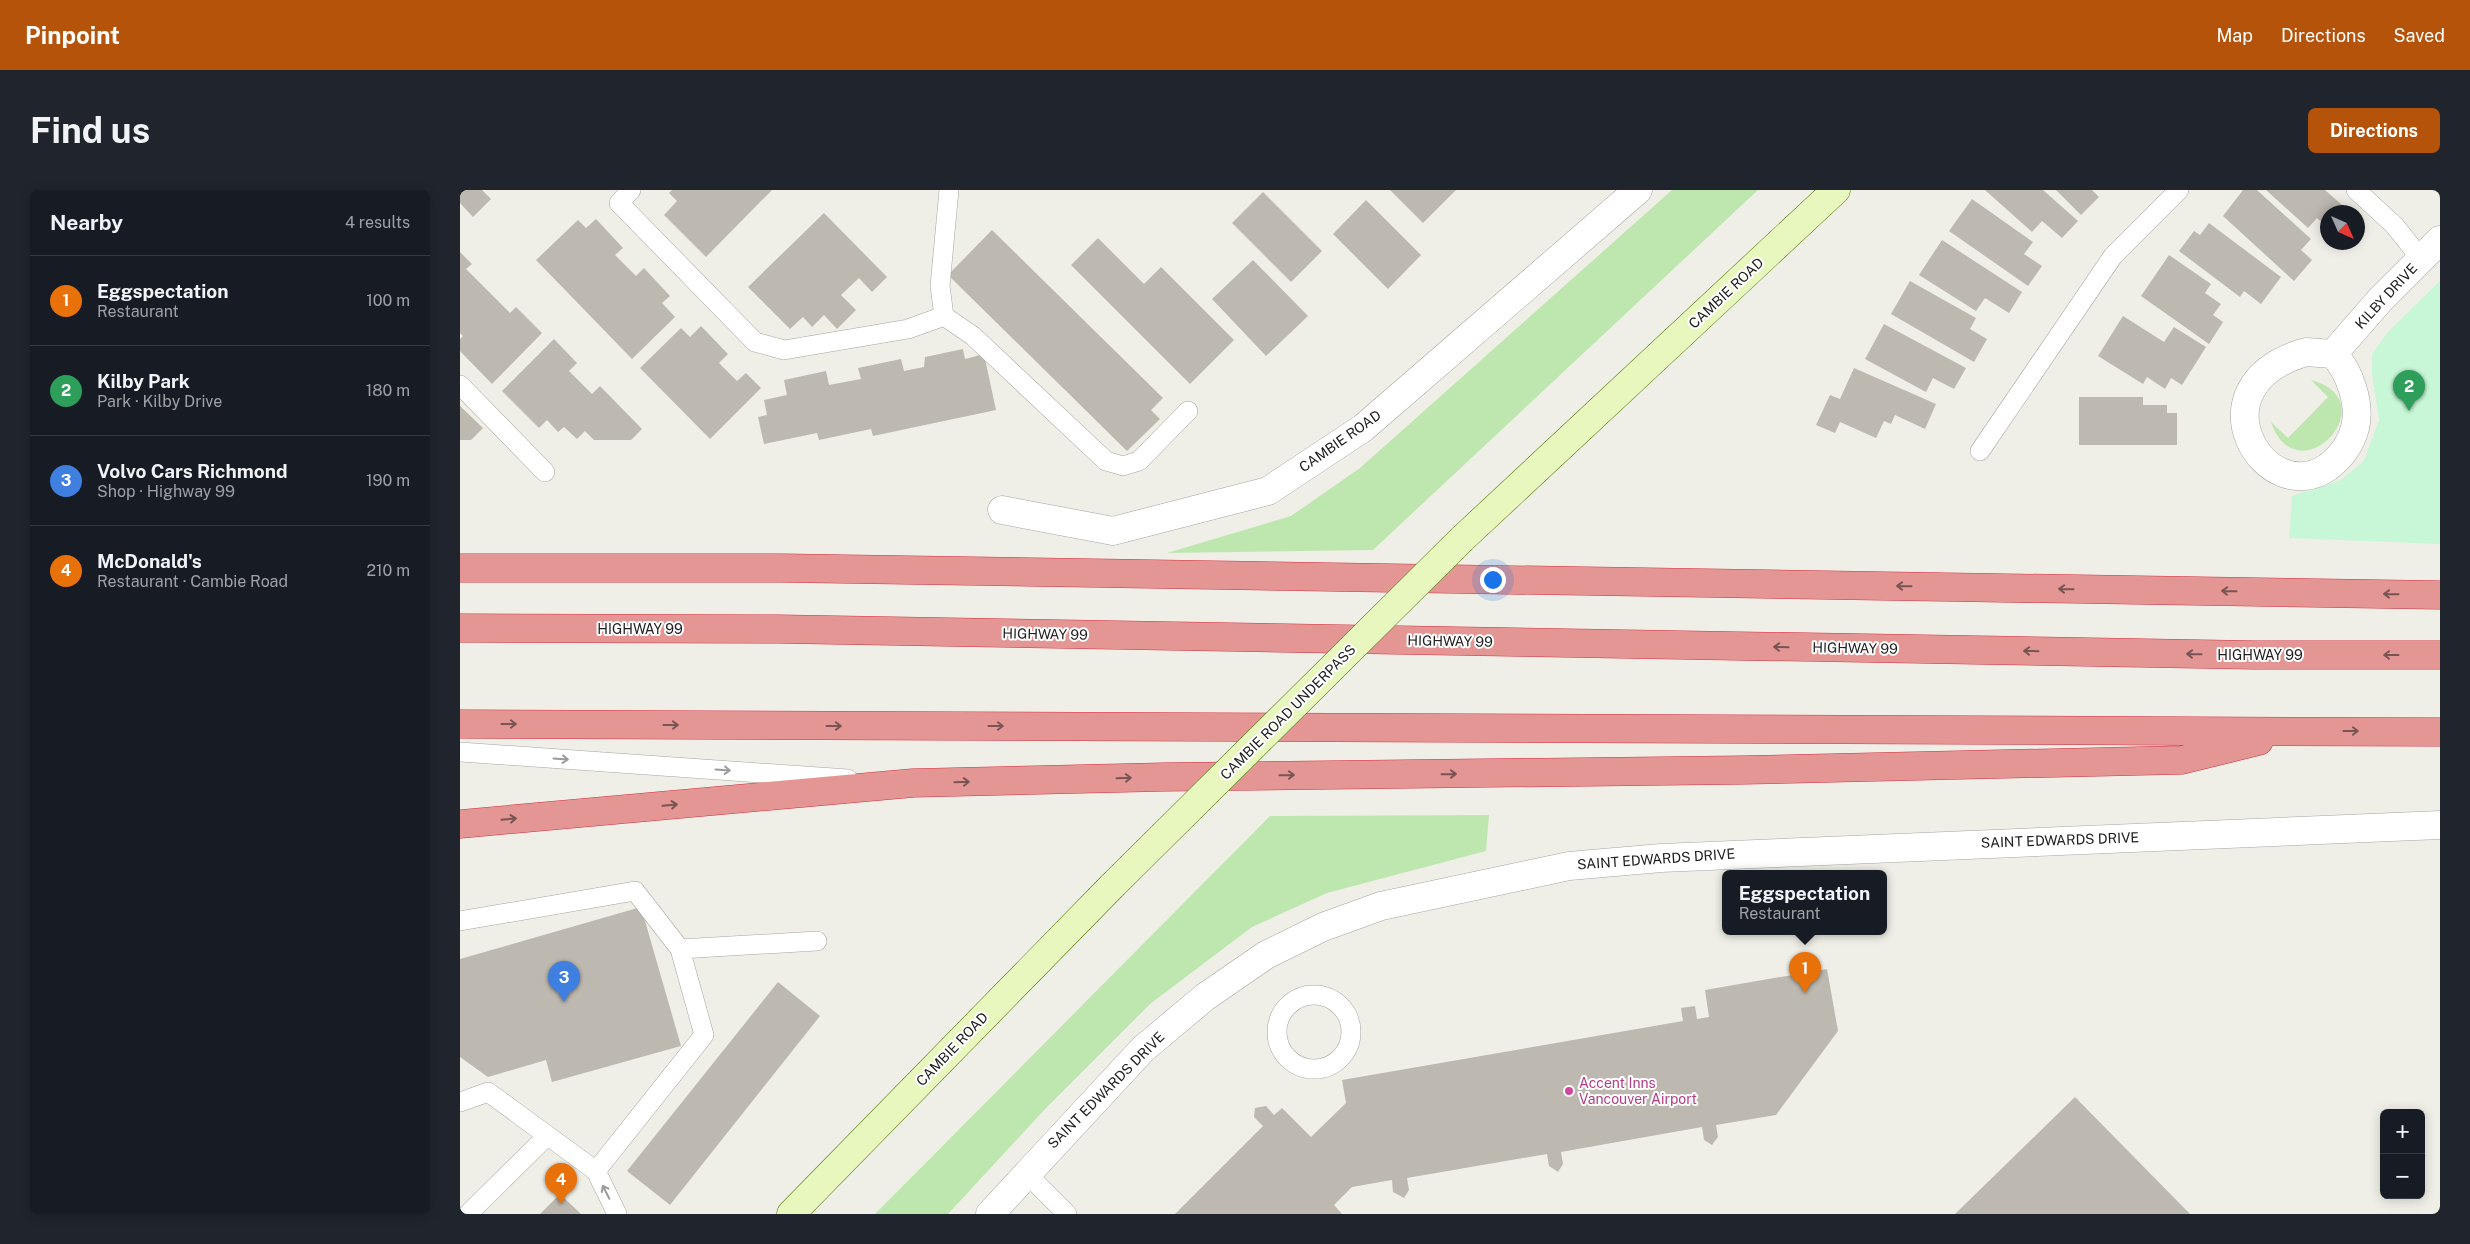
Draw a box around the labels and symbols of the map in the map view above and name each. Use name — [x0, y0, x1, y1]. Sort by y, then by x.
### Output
north arrow — [2320, 205, 2365, 250]
street label: CAMBIE ROAD — [1685, 254, 1767, 332]
street label: KILBY DRIVE — [2352, 260, 2420, 332]
pin: 2 — [2393, 370, 2425, 411]
street label: CAMBIE ROAD — [1296, 407, 1384, 475]
your location — [1480, 567, 1506, 593]
one-way arrow — [1896, 581, 1912, 591]
one-way arrow — [2059, 584, 2075, 593]
one-way arrow — [2221, 586, 2238, 596]
one-way arrow — [2384, 589, 2400, 599]
street label: HIGHWAY 99 — [597, 621, 683, 637]
street label: HIGHWAY 99 — [1002, 625, 1088, 643]
street label: HIGHWAY 99 — [1407, 632, 1493, 650]
street label: HIGHWAY 99 — [1812, 639, 1898, 657]
street label: CAMBIE ROAD UNDERPASS — [1217, 641, 1359, 783]
one-way arrow — [1774, 642, 1790, 652]
one-way arrow — [2024, 647, 2040, 656]
street label: HIGHWAY 99 — [2217, 647, 2303, 663]
one-way arrow — [2186, 649, 2202, 659]
one-way arrow — [2384, 650, 2400, 660]
one-way arrow — [500, 719, 516, 729]
one-way arrow — [662, 720, 679, 730]
one-way arrow — [825, 721, 841, 731]
one-way arrow — [988, 721, 1004, 731]
one-way arrow — [2342, 726, 2359, 736]
one-way arrow — [553, 754, 569, 763]
one-way arrow — [715, 766, 731, 775]
one-way arrow — [1441, 769, 1457, 778]
one-way arrow — [1278, 771, 1294, 780]
one-way arrow — [1116, 773, 1132, 783]
one-way arrow — [953, 777, 969, 787]
one-way arrow — [662, 800, 678, 810]
one-way arrow — [500, 815, 516, 824]
street label: SAINT EDWARDS DRIVE — [1981, 829, 2139, 851]
street label: SAINT EDWARDS DRIVE — [1576, 845, 1736, 873]
pin: 1 — [1789, 952, 1821, 993]
pin: 3 — [548, 961, 580, 1002]
street label: CAMBIE ROAD — [913, 1009, 991, 1089]
street label: SAINT EDWARDS DRIVE — [1044, 1028, 1168, 1152]
place label: Accent Inns Vancouver Airport — [1579, 1075, 1697, 1107]
marker: Accent Inns Vancouver Airport — [1563, 1085, 1575, 1097]
pin: 4 — [545, 1163, 577, 1204]
one-way arrow — [601, 1185, 611, 1200]

